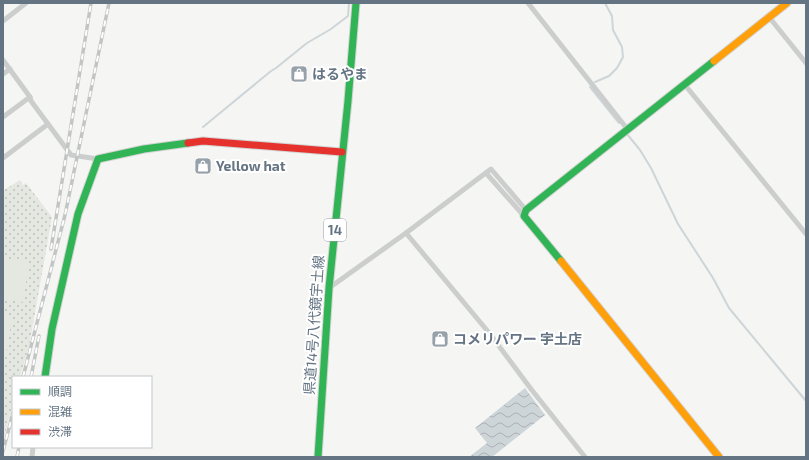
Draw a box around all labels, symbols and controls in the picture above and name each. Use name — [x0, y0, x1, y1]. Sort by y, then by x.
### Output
shop icon: はるやま — [289, 64, 309, 84]
place label: はるやま — [312, 65, 368, 82]
shop icon: Yellow hat — [193, 156, 213, 176]
place label: Yellow hat — [216, 157, 286, 174]
road number: 14 — [324, 219, 346, 241]
street label: 県道14号八代鏡宇土線 — [300, 254, 327, 395]
shop icon: コメリパワー 宇土店 — [430, 329, 450, 349]
place label: コメリパワー 宇土店 — [453, 330, 582, 347]
legend — [12, 376, 152, 448]
text: 順調 — [48, 384, 72, 398]
text: 混雑 — [48, 404, 72, 418]
text: 渋滞 — [48, 424, 72, 438]

